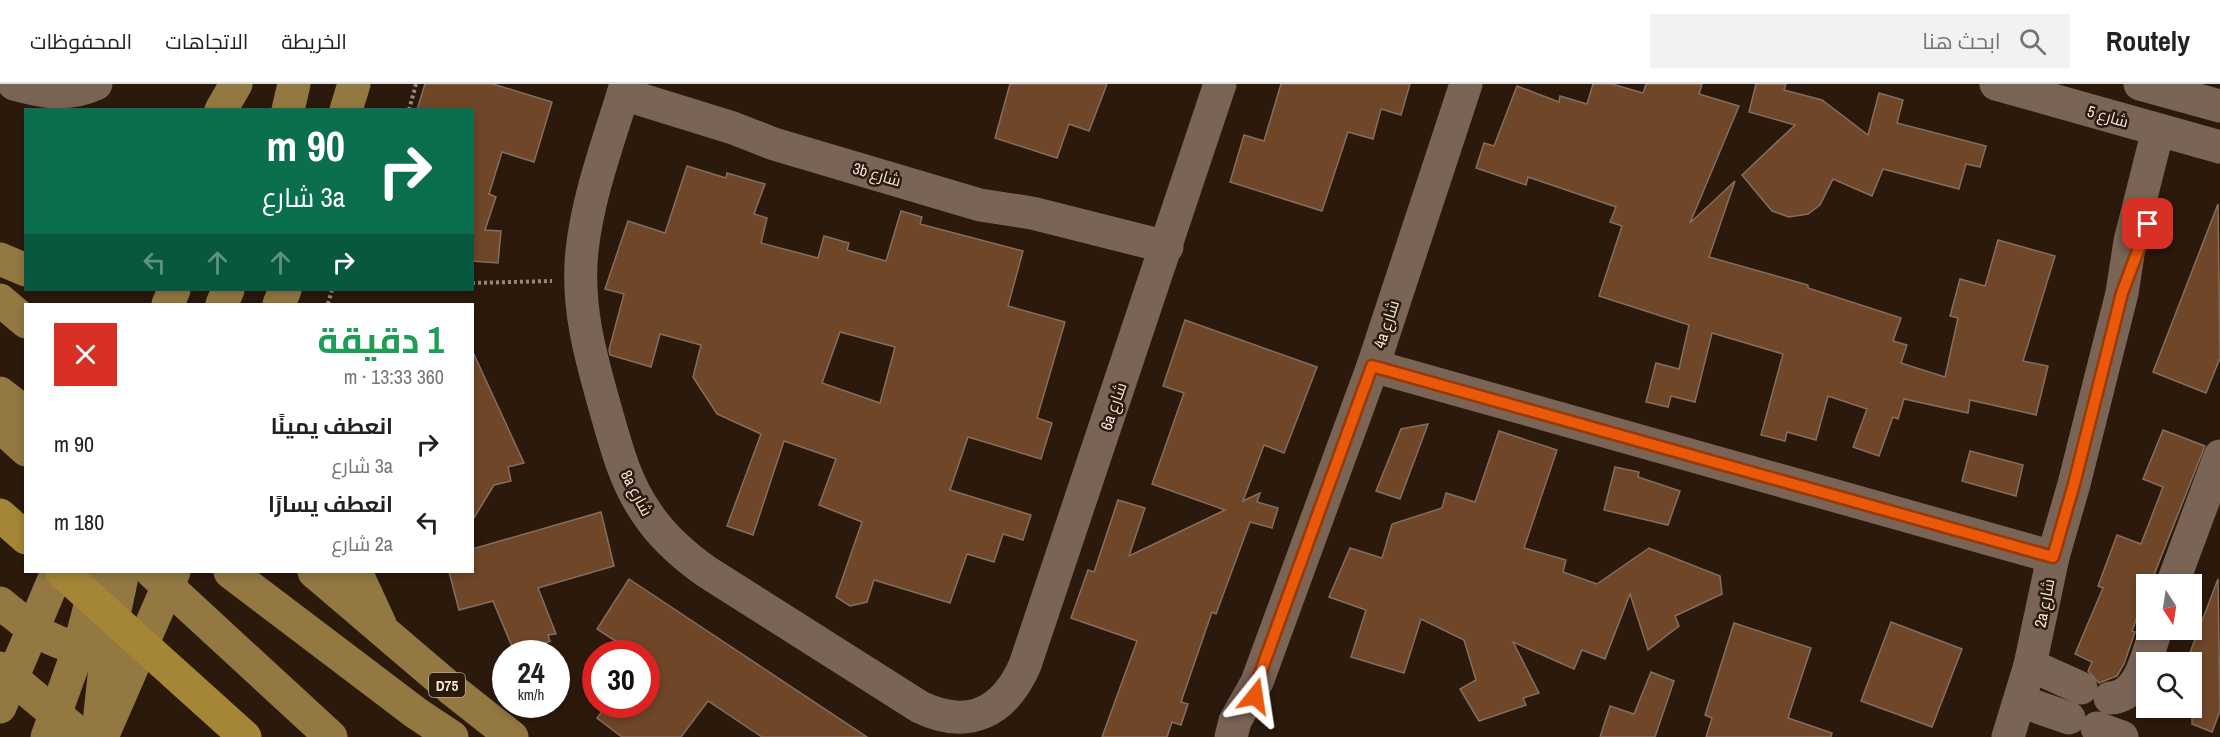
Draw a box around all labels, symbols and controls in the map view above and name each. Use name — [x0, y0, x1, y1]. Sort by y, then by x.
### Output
search box — [1650, 14, 2070, 68]
text: Routely — [2106, 22, 2190, 60]
icon: search — [2016, 25, 2049, 58]
text: ابحث هنا — [1922, 26, 2001, 56]
text: المحفوظات — [30, 27, 132, 56]
text: الاتجاهات — [165, 27, 248, 56]
text: الخريطة — [281, 27, 347, 56]
street label: شارع 5 — [2085, 100, 2131, 133]
text: 90 m — [266, 118, 345, 174]
icon: right — [366, 132, 444, 210]
street label: 3b شارع — [850, 157, 904, 192]
text: 3a شارع — [262, 179, 345, 215]
pin — [2122, 198, 2173, 249]
icon: arrive — [2131, 207, 2164, 240]
icon: left — [138, 246, 171, 279]
icon: ahead — [201, 246, 234, 279]
icon: ahead — [264, 246, 297, 279]
icon: right — [327, 246, 360, 279]
street label: 4a شارع — [1368, 297, 1405, 351]
text: 1 دقيقة — [318, 316, 444, 364]
button: close — [54, 323, 117, 386]
text: 360 m · 13:33 — [344, 363, 444, 390]
street label: 6a شارع — [1095, 379, 1132, 433]
text: انعطف يمينًا — [271, 411, 393, 441]
icon: right — [411, 428, 444, 461]
text: 90 m — [54, 429, 94, 459]
text: 3a شارع — [331, 452, 393, 479]
street label: 8a شارع — [615, 466, 658, 520]
text: انعطف يسارًا — [268, 489, 393, 519]
icon: left — [411, 506, 444, 539]
text: 180 m — [54, 507, 104, 537]
text: 2a شارع — [331, 530, 393, 557]
north arrow — [2136, 574, 2202, 640]
map controls — [2136, 574, 2202, 718]
street label: 2a شارع — [2029, 577, 2060, 629]
speed limit sign: 30 — [582, 640, 660, 718]
text: 24 — [517, 652, 545, 692]
button: search — [2136, 652, 2202, 718]
position arrow — [1223, 664, 1287, 728]
road number: D75 — [429, 673, 465, 697]
text: km/h — [518, 684, 544, 705]

